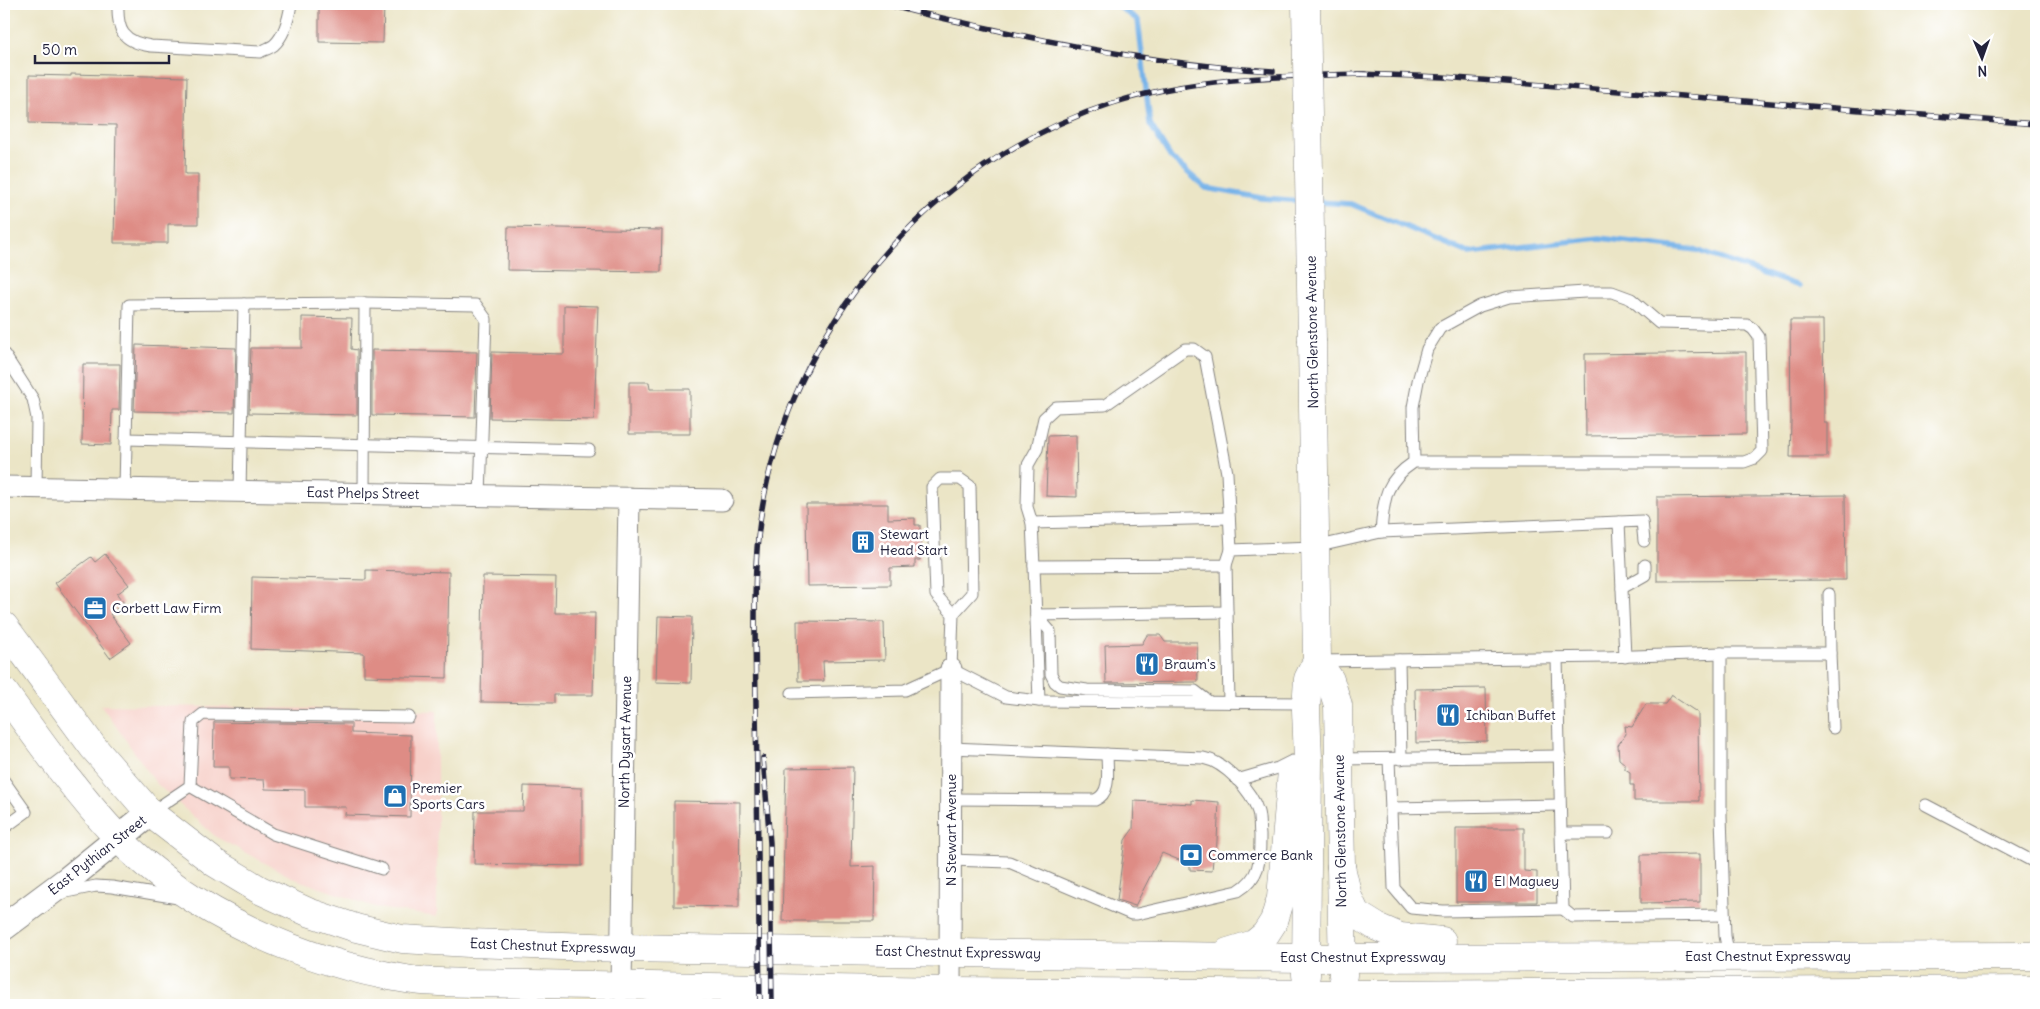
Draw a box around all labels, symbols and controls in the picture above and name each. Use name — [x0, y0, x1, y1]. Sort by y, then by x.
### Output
scale bar — [35, 32, 169, 64]
north arrow — [1958, 32, 2008, 82]
text: 50 m — [42, 40, 77, 59]
text: N — [1977, 62, 1988, 80]
street label: North Glenstone Avenue — [1302, 255, 1322, 409]
street label: East Phelps Street — [307, 483, 420, 503]
place label: Stewart Head Start — [880, 525, 948, 559]
building icon: Stewart Head Start — [850, 529, 876, 555]
office icon: Corbett Law Firm — [82, 595, 108, 621]
place label: Corbett Law Firm — [112, 599, 222, 617]
restaurant icon: Braum's — [1134, 651, 1160, 677]
place label: Braum's — [1164, 655, 1216, 673]
street label: North Dysart Avenue — [615, 676, 635, 808]
restaurant icon: Ichiban Buffet — [1435, 702, 1461, 728]
place label: Ichiban Buffet — [1466, 706, 1556, 724]
street label: North Glenstone Avenue — [1330, 754, 1350, 908]
street label: N Stewart Avenue — [942, 774, 960, 886]
place label: Premier Sports Cars — [412, 779, 485, 813]
shop icon: Premier Sports Cars — [382, 783, 408, 809]
street label: East Pythian Street — [44, 811, 150, 899]
bank icon: Commerce Bank — [1178, 842, 1204, 868]
place label: Commerce Bank — [1208, 846, 1313, 864]
restaurant icon: El Maguey — [1463, 868, 1489, 894]
place label: El Maguey — [1494, 872, 1559, 890]
street label: East Chestnut Expressway — [470, 934, 636, 958]
street label: East Chestnut Expressway — [875, 942, 1041, 962]
street label: East Chestnut Expressway — [1685, 947, 1851, 965]
street label: East Chestnut Expressway — [1280, 948, 1446, 966]

